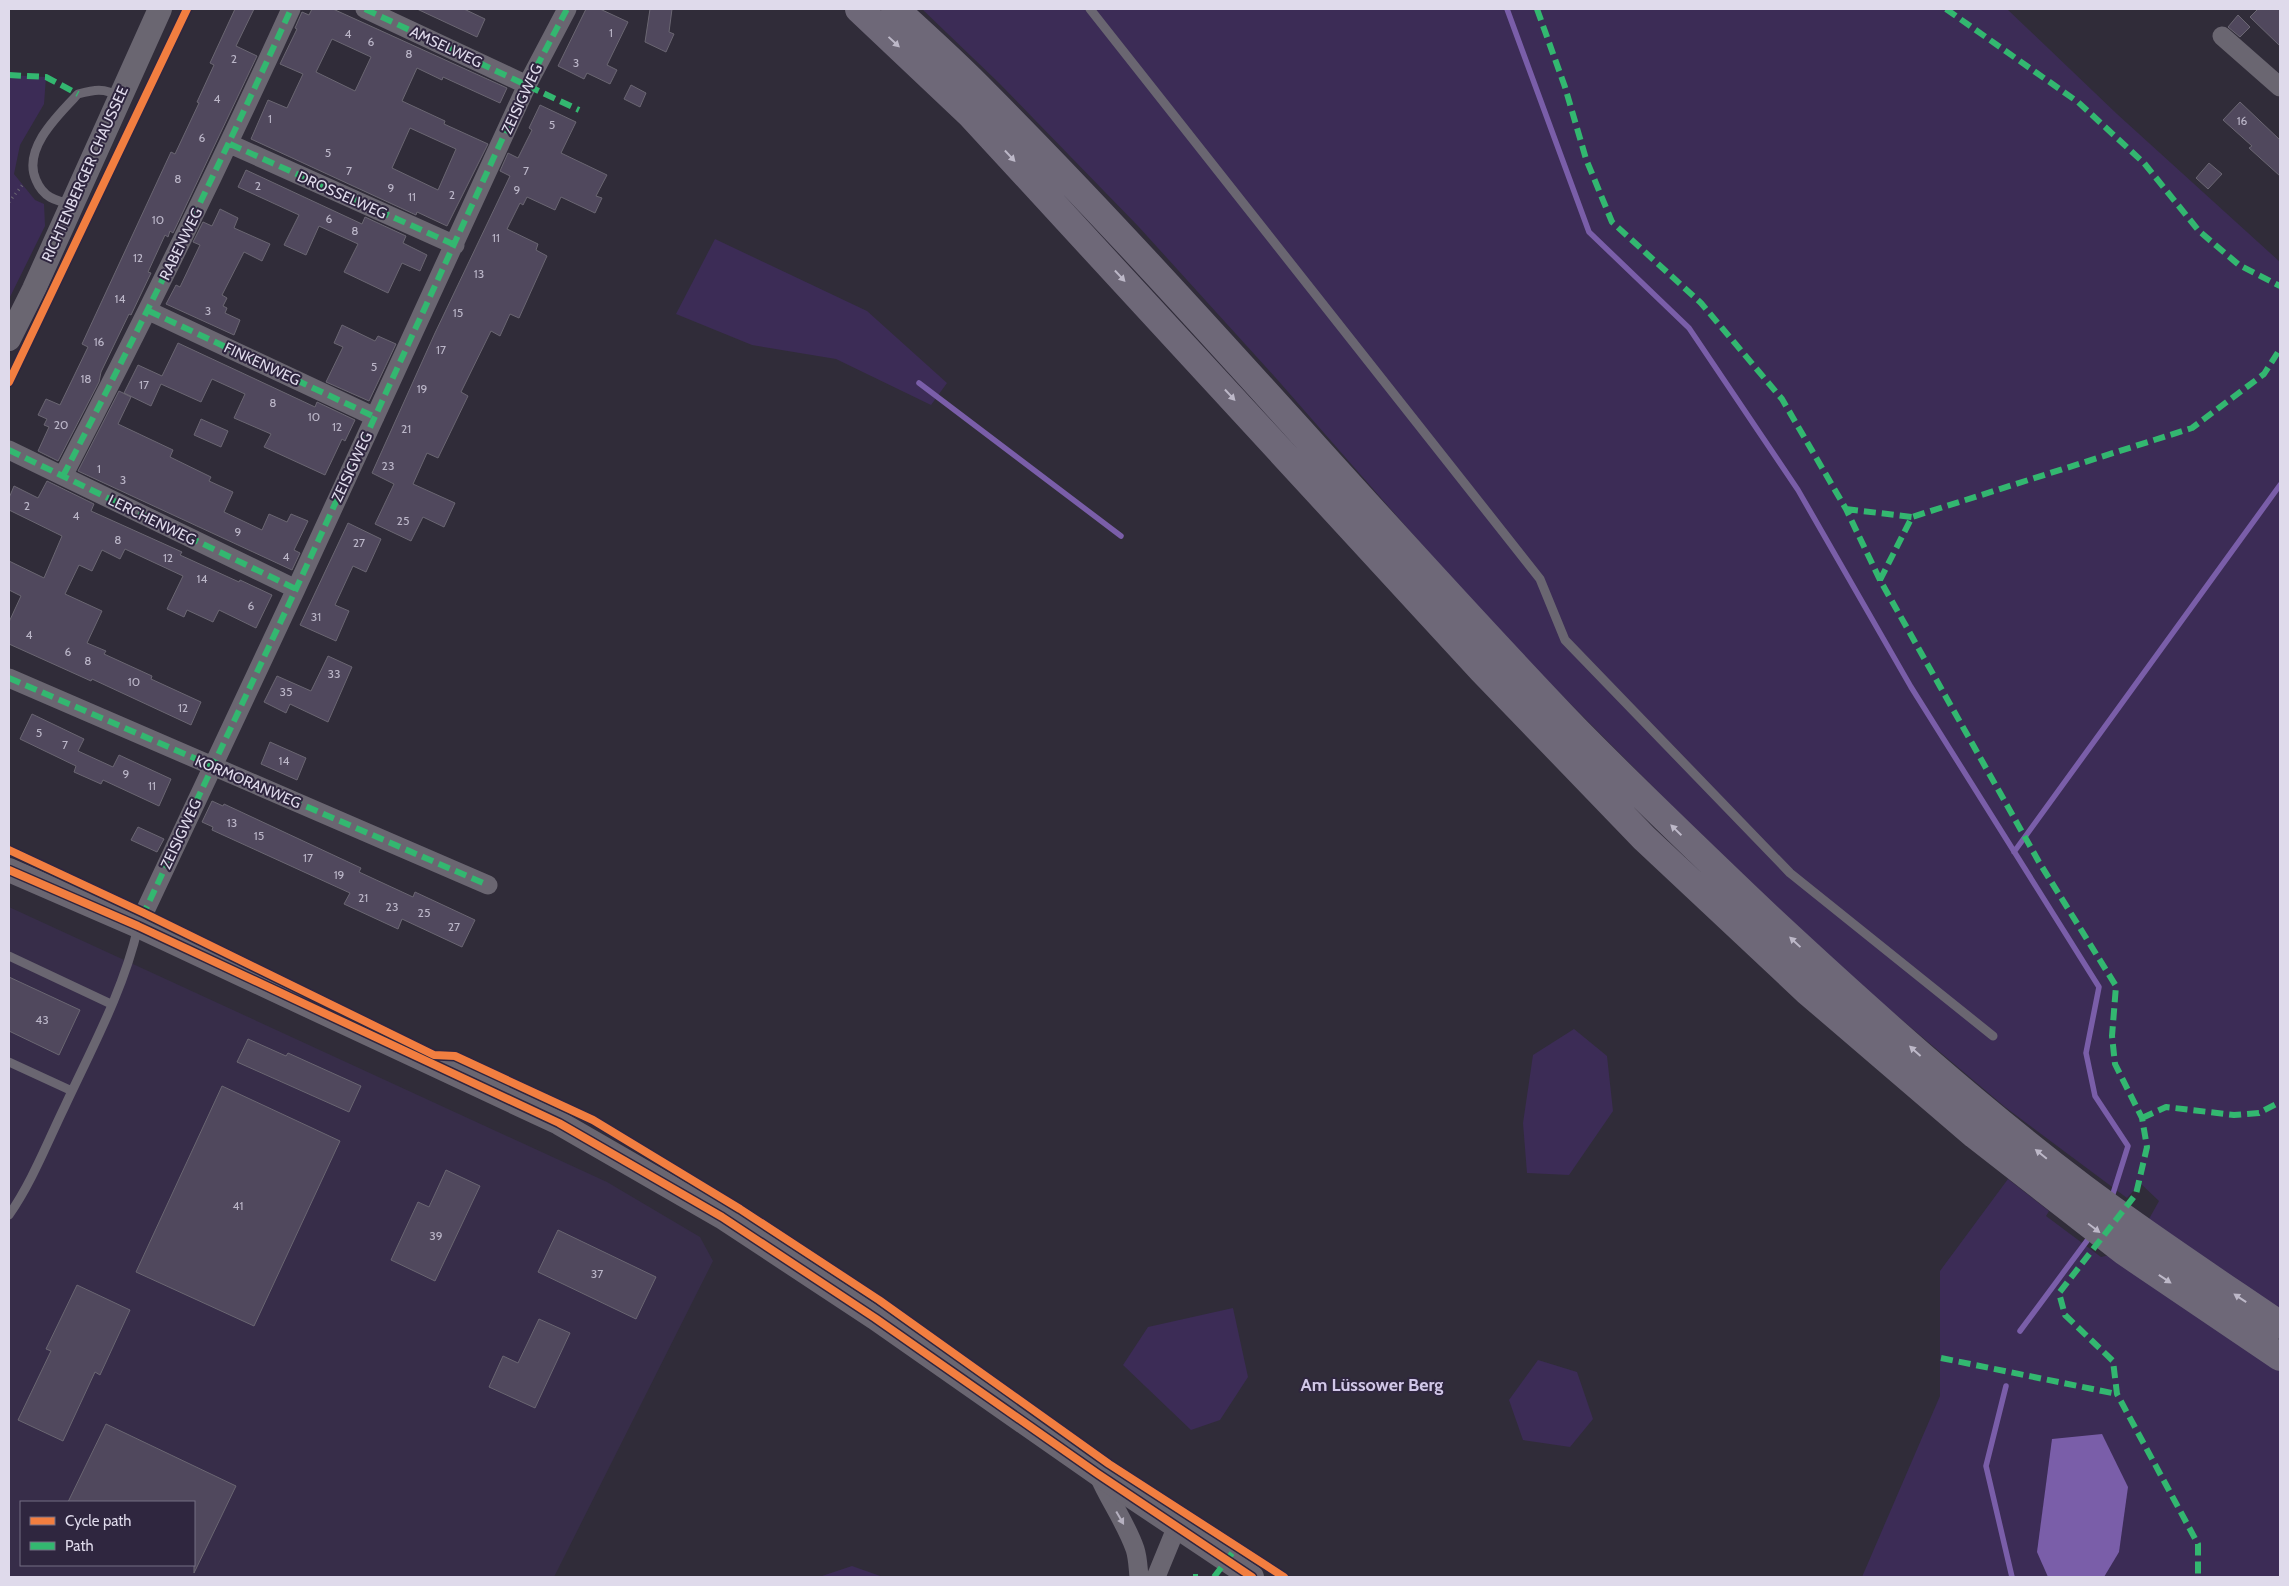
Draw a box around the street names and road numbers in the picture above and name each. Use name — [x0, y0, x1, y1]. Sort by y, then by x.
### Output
street label: AMSELWEG — [407, 22, 485, 72]
street label: ZEISIGWEG — [498, 61, 546, 137]
street label: RICHTENBERGER CHAUSSEE — [38, 83, 132, 265]
street label: DROSSELWEG — [294, 167, 390, 223]
street label: RABENWEG — [156, 205, 206, 283]
street label: FINKENWEG — [221, 339, 303, 389]
street label: ZEISIGWEG — [328, 429, 376, 505]
street label: LERCHENWEG — [105, 491, 199, 549]
street label: KORMORANWEG — [192, 752, 304, 812]
street label: ZEISIGWEG — [157, 796, 205, 872]

